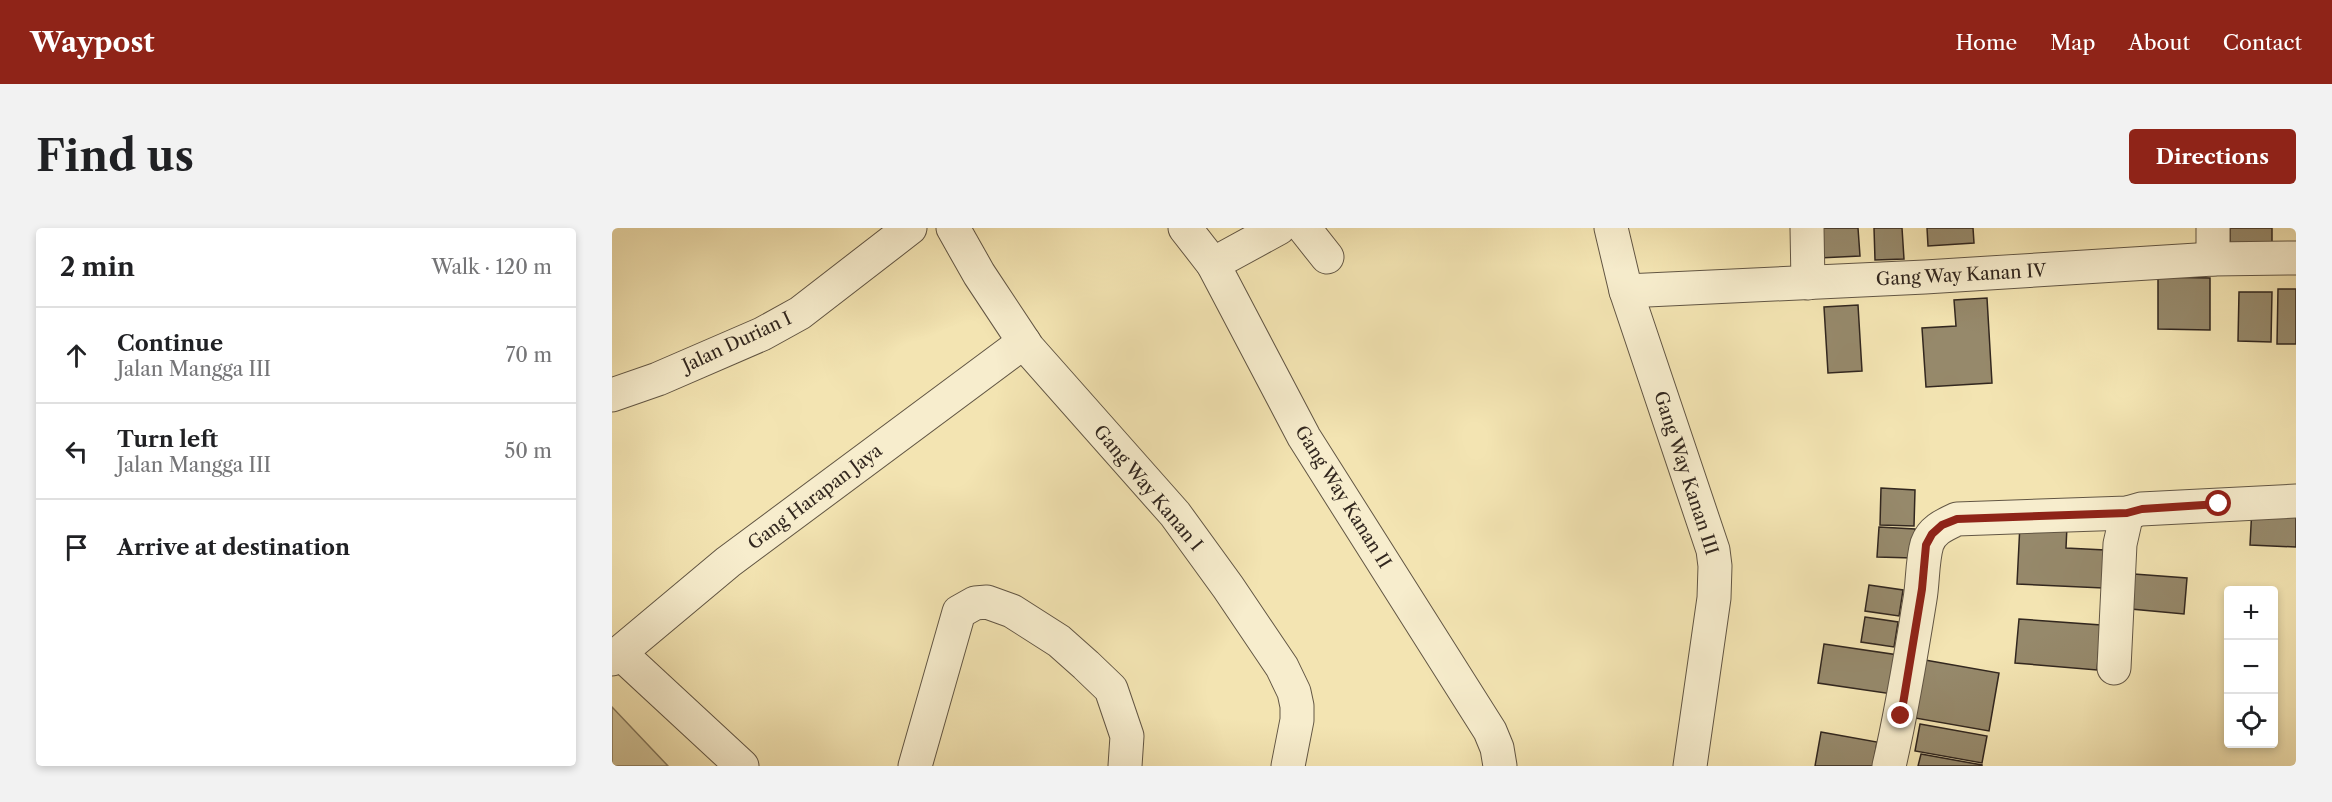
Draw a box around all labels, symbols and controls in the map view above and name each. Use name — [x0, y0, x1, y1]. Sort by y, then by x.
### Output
text: Waypost — [30, 25, 154, 59]
text: Home — [1956, 30, 2017, 55]
text: Map — [2050, 30, 2095, 55]
text: About — [2128, 30, 2190, 55]
text: Contact — [2223, 30, 2302, 55]
button: Directions — [2129, 129, 2296, 184]
text: Find us — [36, 130, 194, 182]
text: 2 min — [60, 251, 135, 283]
text: Walk · 120 m — [431, 255, 552, 279]
street label: Gang Way Kanan IV — [1875, 260, 2048, 290]
street label: Jalan Durian I — [676, 307, 795, 378]
text: Continue — [117, 330, 223, 357]
icon: ahead — [60, 339, 93, 372]
text: 70 m — [506, 343, 552, 367]
text: Jalan Mangga III — [117, 357, 271, 381]
street label: Gang Way Kanan III — [1649, 388, 1723, 558]
street label: Gang Way Kanan I — [1089, 421, 1207, 555]
street label: Gang Way Kanan II — [1290, 422, 1396, 572]
text: Turn left — [117, 426, 218, 453]
icon: left — [60, 435, 93, 468]
text: 50 m — [505, 439, 552, 463]
street label: Gang Harapan Jaya — [744, 439, 887, 555]
text: Jalan Mangga III — [117, 453, 271, 477]
route start — [2205, 490, 2231, 516]
icon: arrive — [60, 531, 93, 564]
text: Arrive at destination — [117, 534, 350, 561]
map controls — [2224, 586, 2278, 748]
button: + — [2224, 586, 2278, 640]
button: − — [2224, 640, 2278, 694]
button: locate — [2224, 694, 2278, 748]
route end — [1887, 702, 1913, 728]

